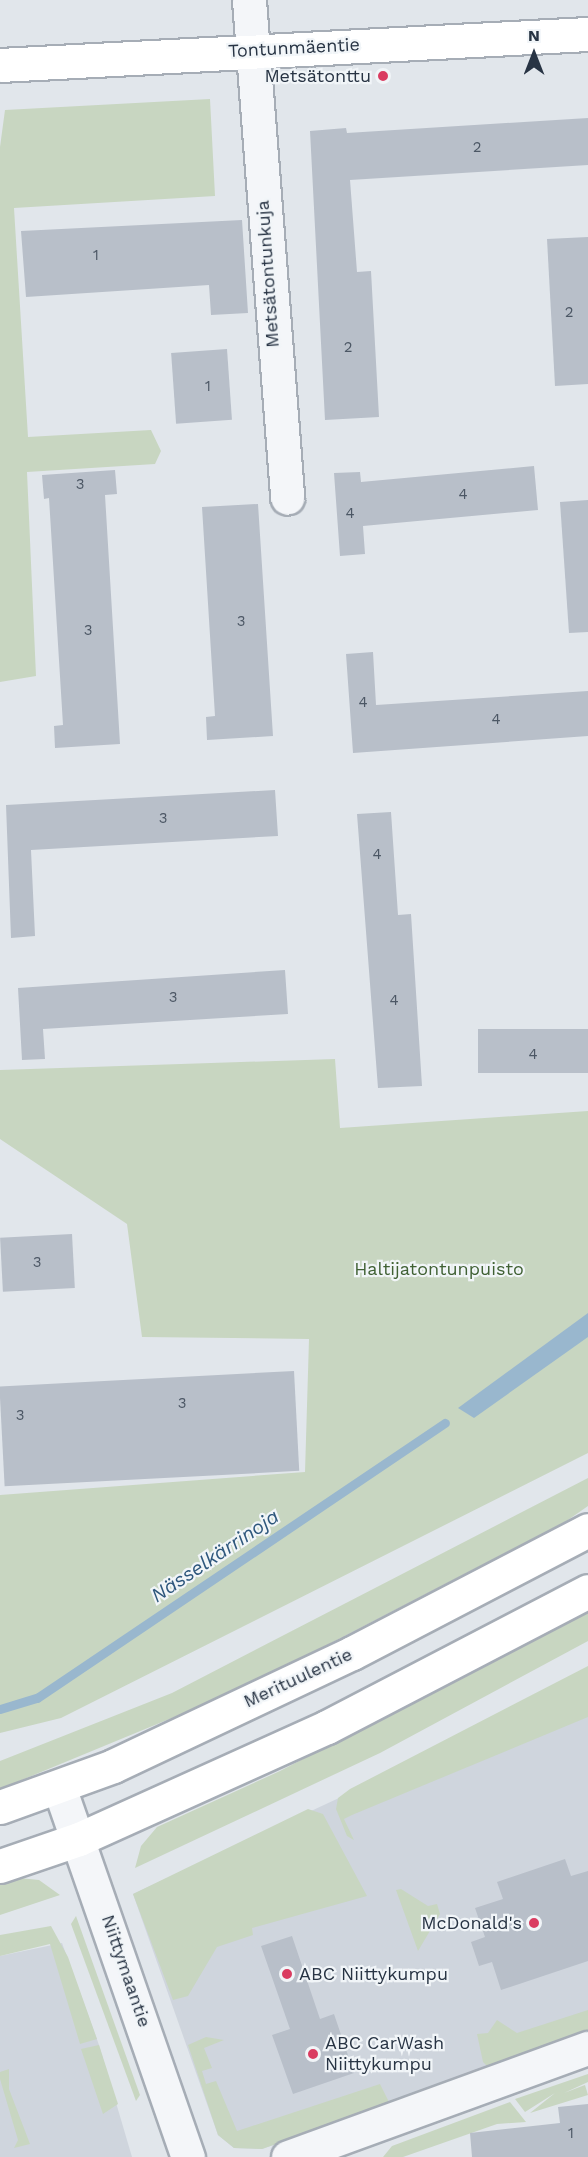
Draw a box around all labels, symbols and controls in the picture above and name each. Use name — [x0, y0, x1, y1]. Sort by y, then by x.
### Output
north arrow — [504, 24, 564, 84]
text: N — [528, 26, 540, 45]
street label: Tontunmäentie — [228, 34, 360, 62]
place label: Metsätonttu — [264, 65, 371, 87]
marker: Metsätonttu — [376, 69, 390, 83]
house number: 2 — [473, 139, 481, 157]
street label: Metsätontunkuja — [252, 200, 284, 348]
house number: 1 — [93, 247, 99, 265]
house number: 2 — [565, 304, 573, 322]
house number: 2 — [344, 339, 352, 357]
house number: 1 — [205, 378, 211, 396]
house number: 3 — [76, 476, 84, 494]
house number: 4 — [458, 486, 468, 504]
house number: 4 — [345, 505, 355, 523]
house number: 3 — [237, 613, 245, 631]
house number: 3 — [84, 622, 92, 640]
house number: 4 — [358, 694, 368, 712]
house number: 4 — [491, 711, 501, 729]
house number: 3 — [159, 810, 167, 828]
house number: 4 — [372, 846, 382, 864]
house number: 3 — [169, 989, 177, 1007]
house number: 4 — [389, 992, 399, 1010]
house number: 4 — [528, 1046, 538, 1064]
house number: 3 — [33, 1254, 41, 1272]
park label: Haltijatontunpuisto — [354, 1258, 524, 1280]
house number: 3 — [178, 1395, 186, 1413]
house number: 3 — [16, 1407, 24, 1425]
water label: Nässelkärrinoja — [147, 1504, 283, 1608]
street label: Merituulentie — [240, 1643, 356, 1713]
street label: Niittymaantie — [97, 1912, 155, 2030]
place label: McDonald's — [421, 1912, 522, 1934]
marker: McDonald's — [527, 1916, 541, 1930]
place label: ABC Niittykumpu — [299, 1963, 448, 1985]
marker: ABC Niittykumpu — [280, 1967, 294, 1981]
place label: ABC CarWash Niittykumpu — [325, 2033, 444, 2076]
marker: ABC CarWash Niittykumpu — [306, 2047, 320, 2061]
house number: 1 — [568, 2125, 574, 2143]

